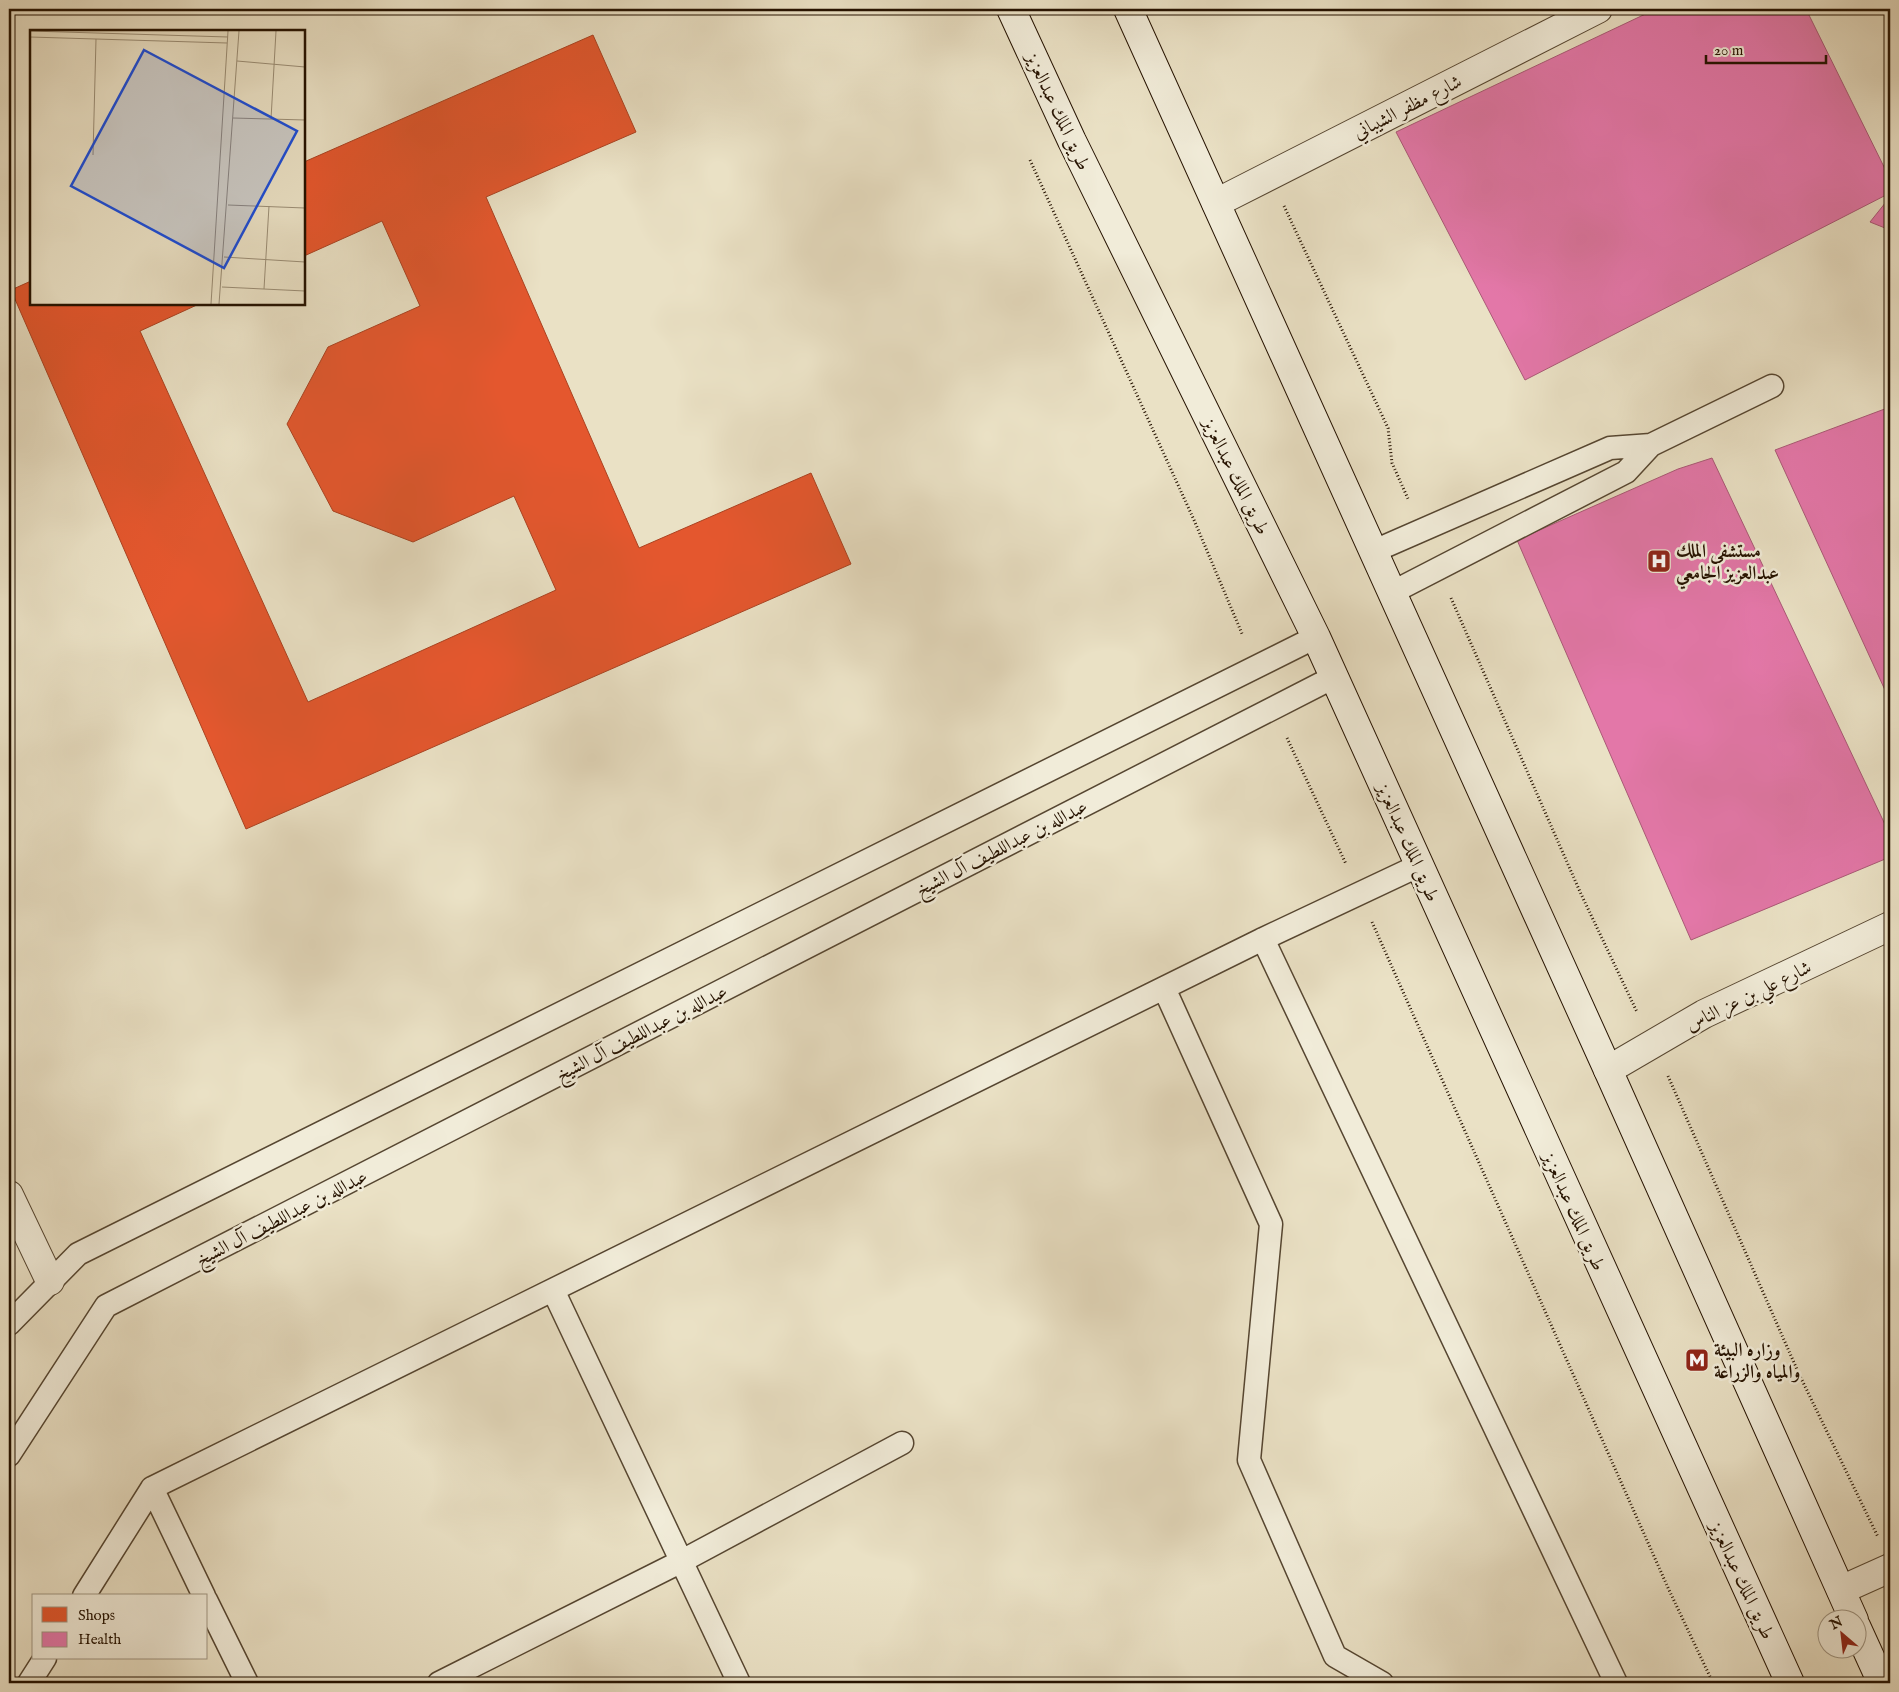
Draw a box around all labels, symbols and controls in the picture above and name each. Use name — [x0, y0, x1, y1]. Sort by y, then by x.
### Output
inset map — [30, 30, 305, 305]
scale bar — [1706, 32, 1826, 64]
text: 20 m — [1714, 41, 1744, 60]
street label: طريق الملك عبدالعزيز — [1019, 47, 1095, 175]
street label: شارع مظفر الشيباني — [1350, 70, 1467, 147]
street label: طريق الملك عبدالعزيز — [1196, 413, 1274, 539]
place label: مستشفى الملك عبدالعزيز الجامعي — [1676, 540, 1779, 590]
hospital icon: مستشفى الملك عبدالعزيز الجامعي — [1646, 548, 1672, 574]
street label: طريق الملك عبدالعزيز — [1370, 778, 1444, 906]
street label: عبدالله بن عبداللطيف آل الشيخ — [912, 795, 1094, 906]
street label: شارع علي بن عز الناس — [1682, 956, 1818, 1042]
street label: عبدالله بن عبداللطيف آل الشيخ — [552, 980, 734, 1091]
street label: طريق الملك عبدالعزيز — [1536, 1147, 1610, 1275]
street label: عبدالله بن عبداللطيف آل الشيخ — [192, 1165, 374, 1276]
place label: وزاره البيئة والمياه والزراعة — [1714, 1339, 1800, 1385]
metro station icon: وزاره البيئة والمياه والزراعة — [1684, 1347, 1710, 1373]
street label: طريق الملك عبدالعزيز — [1703, 1516, 1779, 1644]
legend — [32, 1594, 208, 1660]
text: Shops — [78, 1606, 115, 1625]
north arrow — [1816, 1610, 1866, 1660]
text: N — [1826, 1613, 1846, 1635]
text: Health — [78, 1630, 121, 1649]

